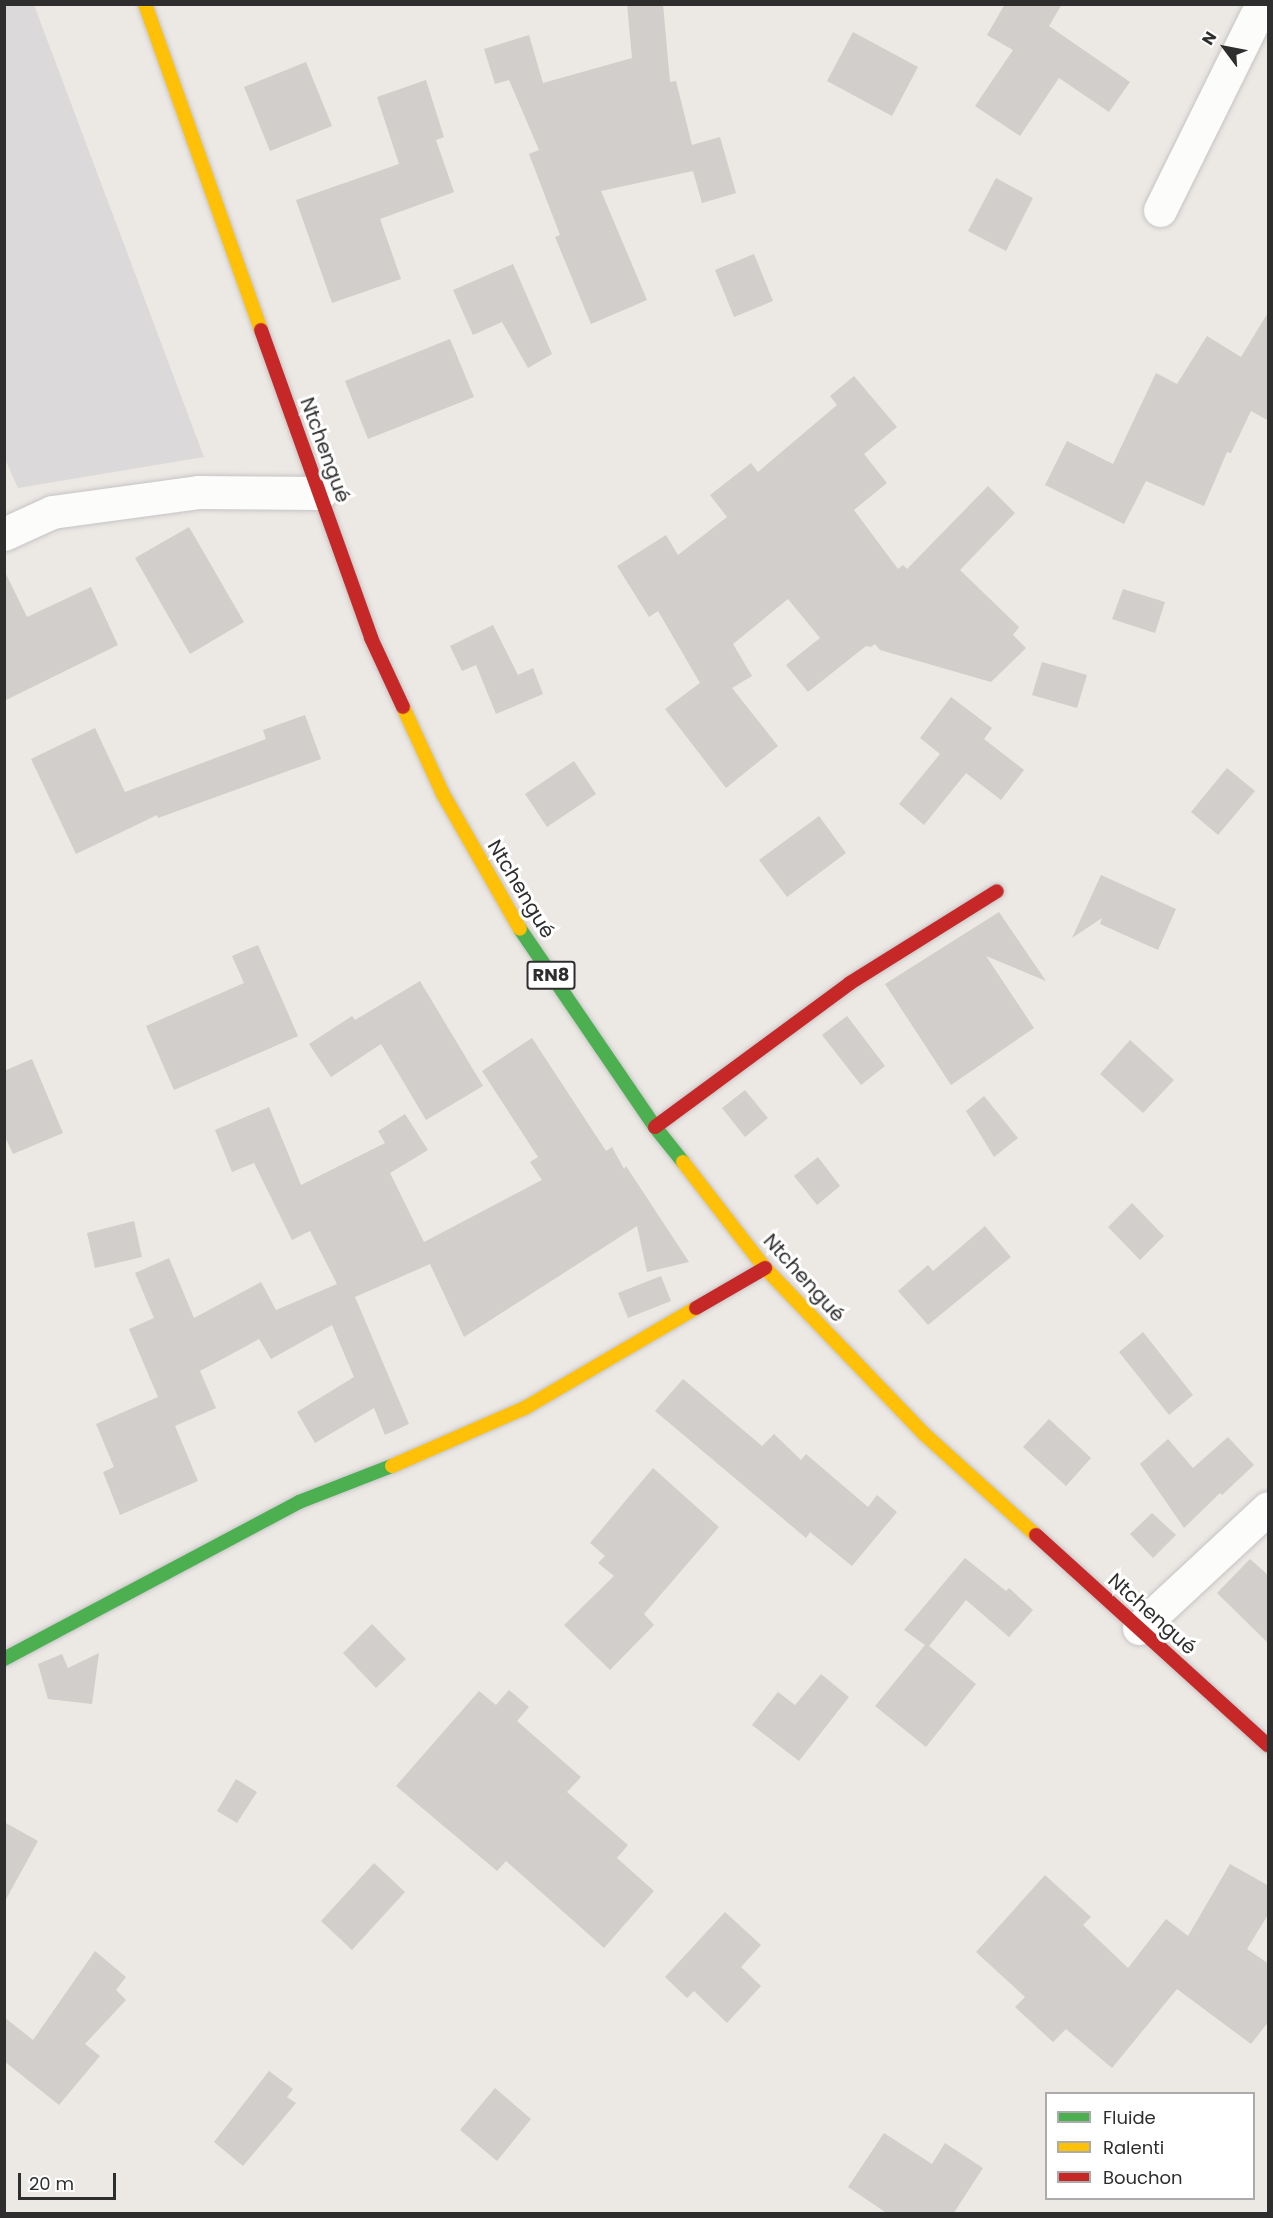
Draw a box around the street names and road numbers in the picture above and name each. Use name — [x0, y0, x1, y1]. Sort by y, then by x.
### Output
street label: Ntchengué — [295, 394, 355, 506]
street label: Ntchengué — [482, 836, 560, 942]
road number: RN8 — [526, 960, 576, 990]
street label: Ntchengué — [758, 1229, 850, 1327]
street label: Ntchengué — [1103, 1568, 1201, 1660]

